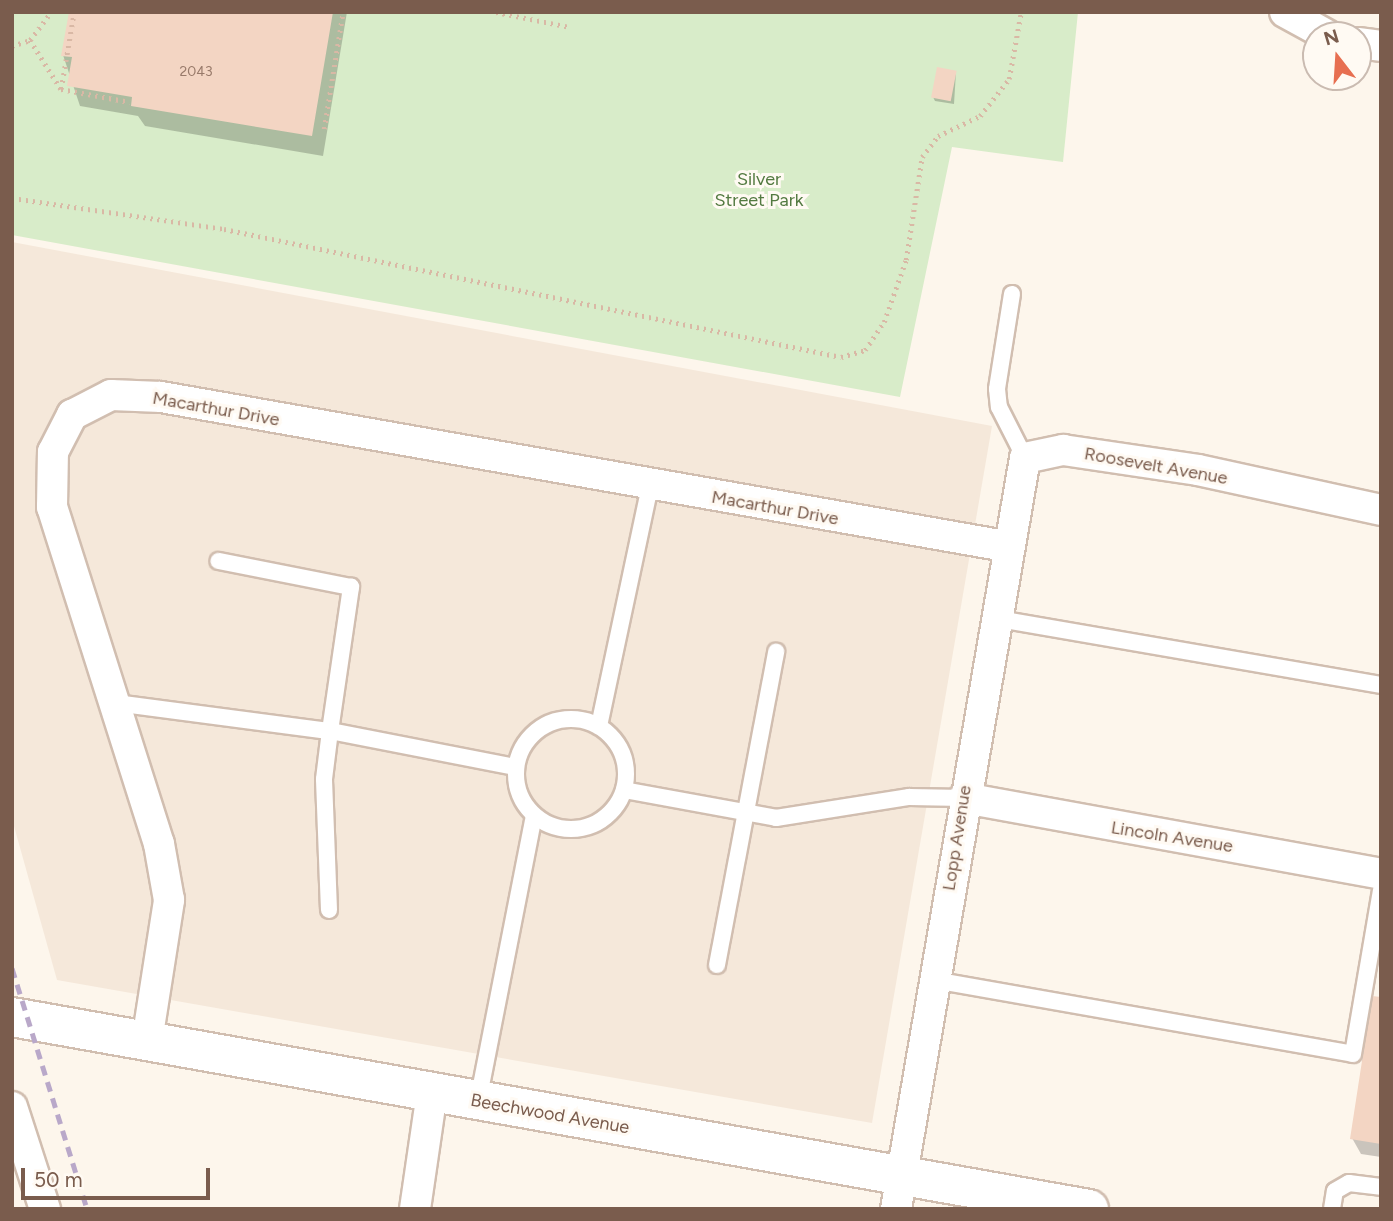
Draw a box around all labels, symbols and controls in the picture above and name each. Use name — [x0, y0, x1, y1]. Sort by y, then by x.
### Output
north arrow — [1302, 21, 1372, 91]
text: N — [1321, 24, 1342, 50]
house number: 2043 — [179, 64, 213, 80]
park label: Silver Street Park — [714, 169, 804, 212]
street label: Macarthur Drive — [151, 387, 281, 431]
street label: Roosevelt Avenue — [1083, 443, 1229, 489]
street label: Macarthur Drive — [710, 486, 840, 530]
street label: Lopp Avenue — [938, 784, 976, 892]
street label: Lincoln Avenue — [1110, 817, 1234, 857]
street label: Beechwood Avenue — [469, 1089, 631, 1139]
scale bar — [24, 1154, 214, 1198]
text: 50 m — [34, 1167, 83, 1192]

